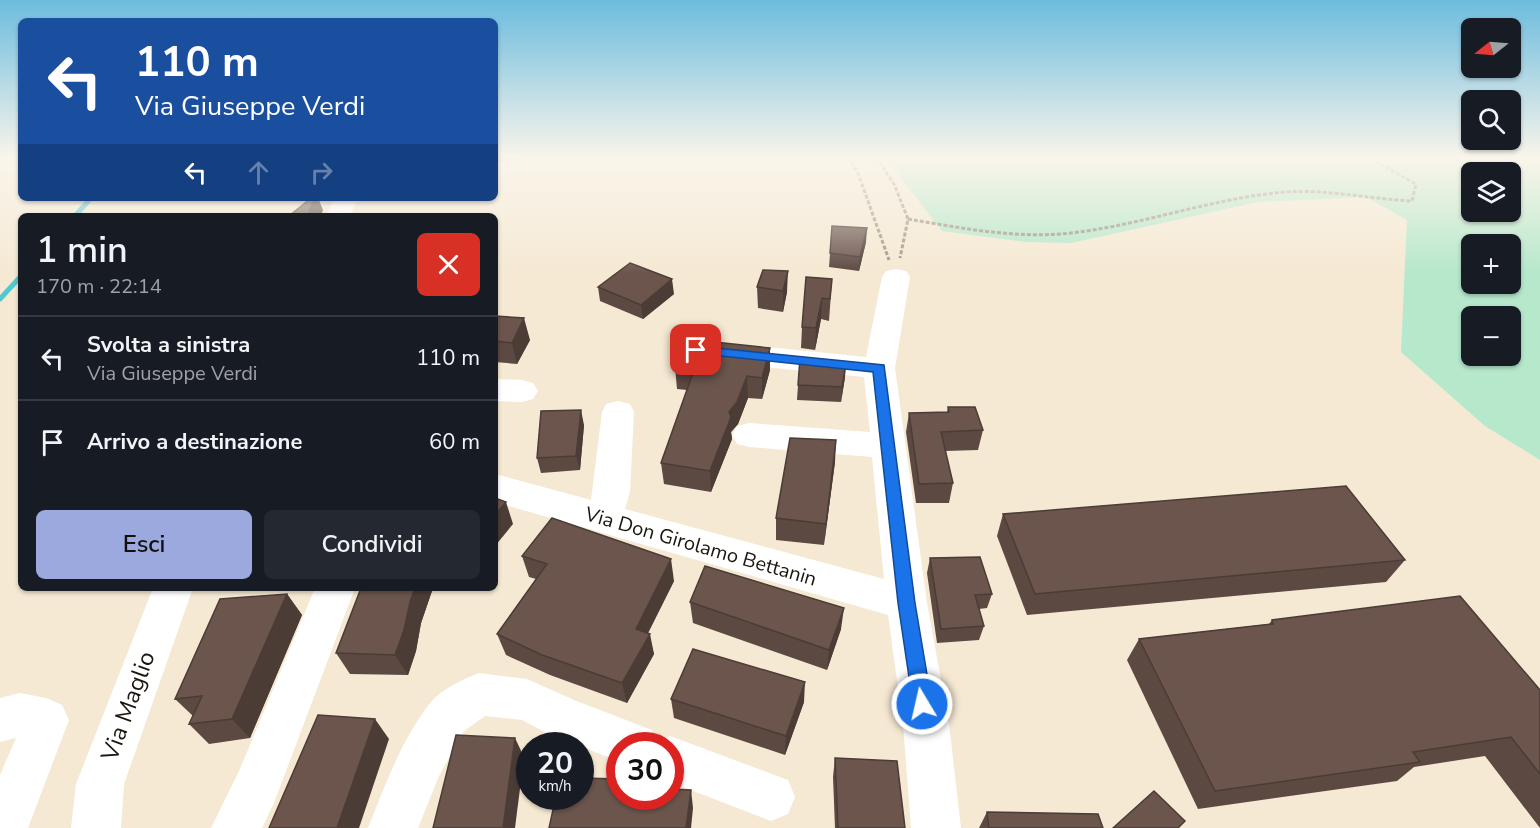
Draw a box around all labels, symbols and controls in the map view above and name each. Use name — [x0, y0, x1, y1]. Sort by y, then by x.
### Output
north arrow — [1461, 18, 1521, 78]
map controls — [1461, 18, 1521, 366]
text: 110 m — [135, 34, 259, 91]
icon: left — [36, 42, 114, 120]
text: Via Giuseppe Verdi — [135, 88, 365, 125]
button: search — [1461, 90, 1521, 150]
icon: left — [179, 156, 212, 189]
icon: ahead — [242, 156, 275, 189]
icon: right — [305, 156, 338, 189]
button: layers — [1461, 162, 1521, 222]
text: 1 min — [36, 226, 128, 275]
button: close — [417, 233, 480, 296]
button: + — [1461, 234, 1521, 294]
text: 170 m · 22:14 — [36, 273, 162, 300]
button: − — [1461, 306, 1521, 366]
pin — [670, 324, 721, 375]
text: Svolta a sinistra — [87, 330, 250, 360]
icon: arrive — [679, 333, 712, 366]
icon: left — [36, 342, 69, 375]
text: 110 m — [416, 343, 480, 373]
text: Via Giuseppe Verdi — [87, 360, 257, 387]
icon: arrive — [36, 426, 69, 459]
text: Arrivo a destinazione — [87, 427, 302, 457]
text: 60 m — [429, 427, 480, 457]
street label: Via Don Girolamo Bettanin — [581, 500, 820, 592]
button: Esci — [36, 510, 252, 579]
button: Condividi — [264, 510, 480, 579]
street label: Via Maglio — [93, 647, 163, 766]
position arrow — [890, 672, 954, 736]
speed limit sign: 30 — [606, 732, 684, 810]
text: 20 — [537, 743, 573, 784]
text: km/h — [538, 776, 572, 796]

